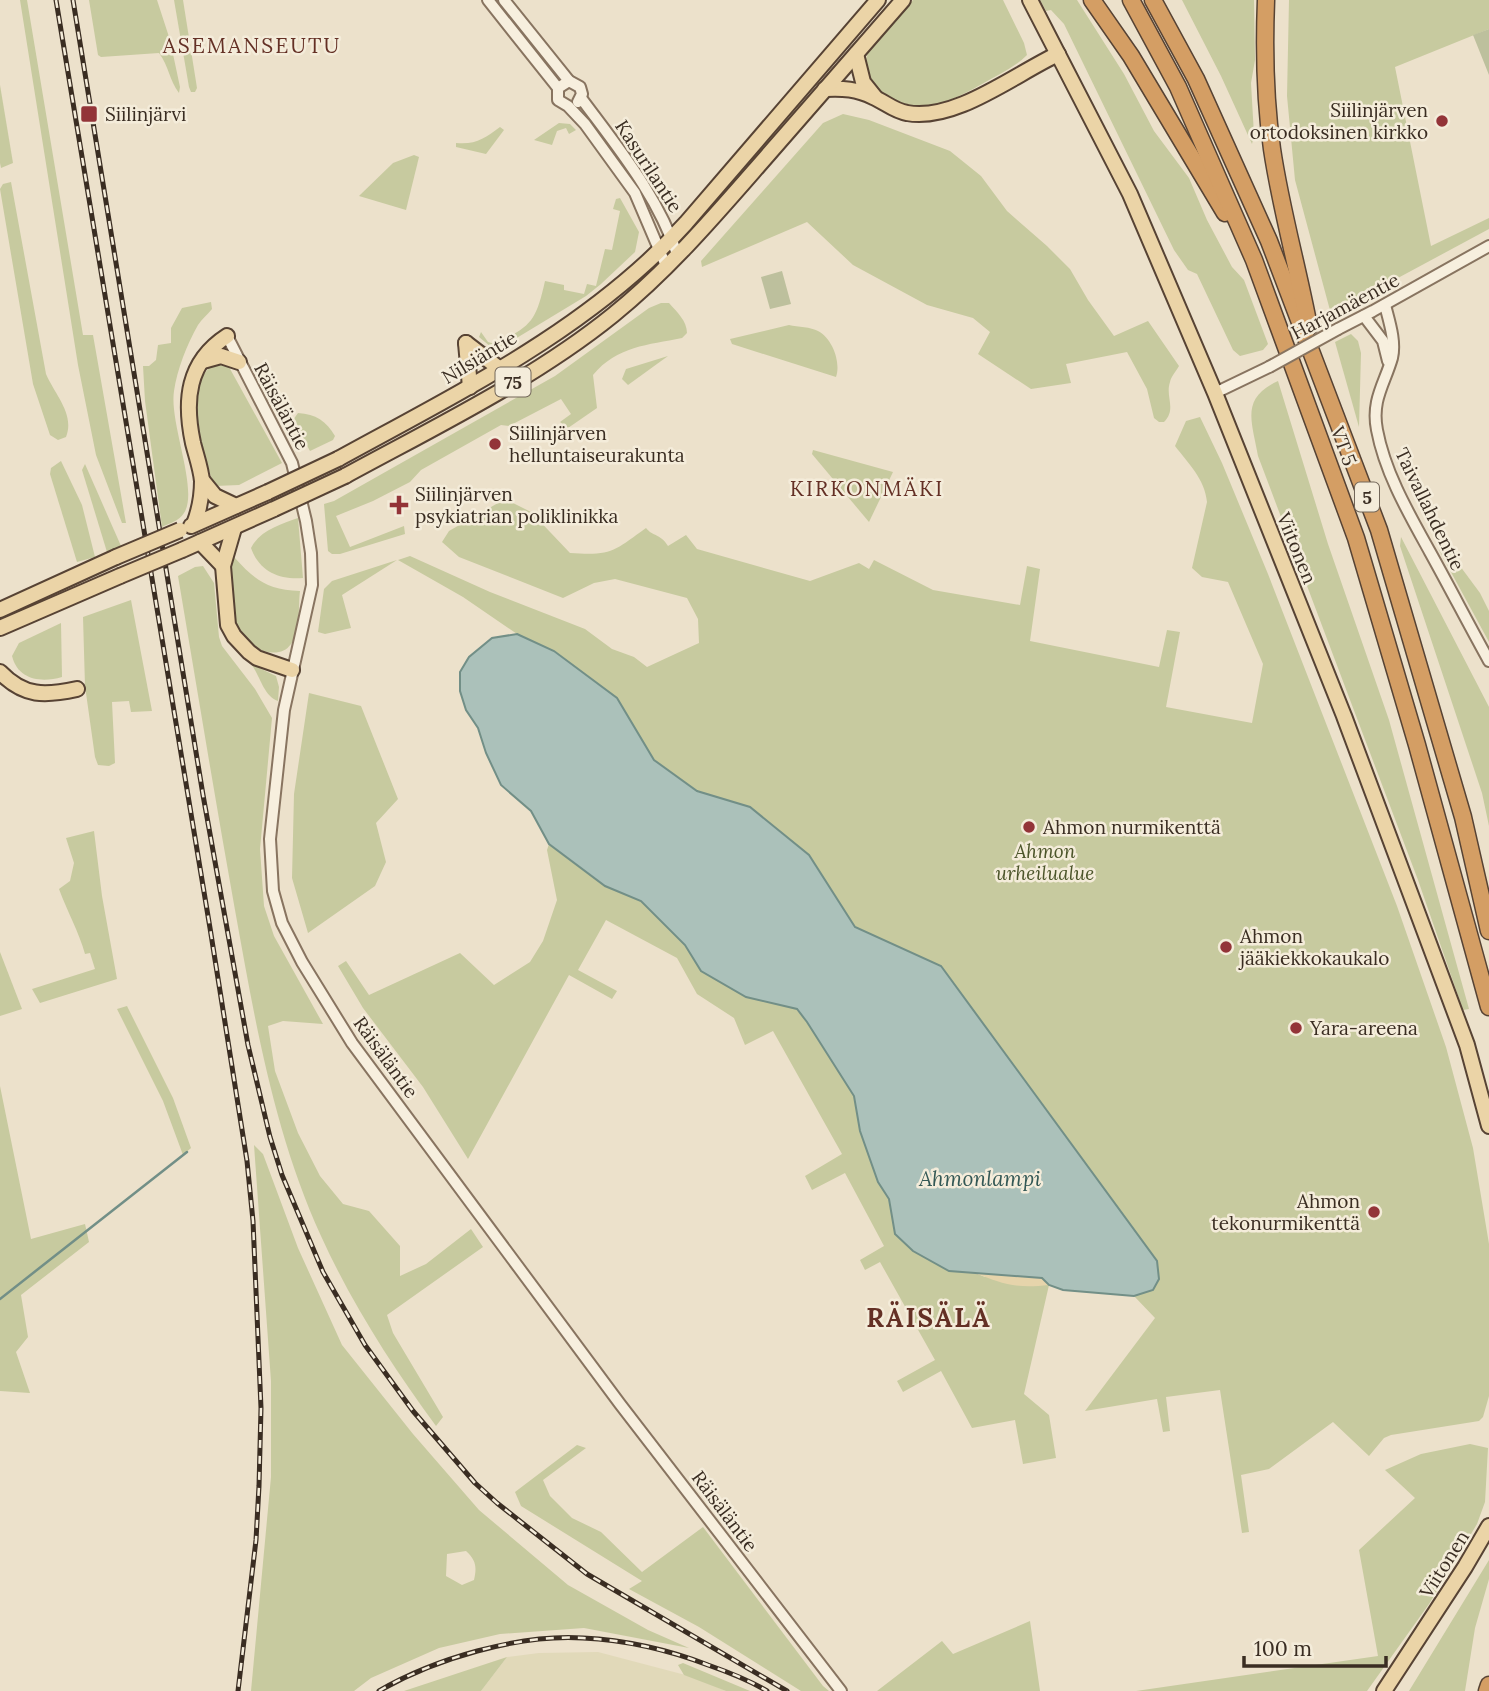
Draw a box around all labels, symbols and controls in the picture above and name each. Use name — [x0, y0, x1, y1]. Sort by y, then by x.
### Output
district label: ASEMANSEUTU — [162, 32, 341, 59]
place label: Siilinjärven ortodoksinen kirkko — [1250, 98, 1428, 144]
place label: Siilinjärvi — [105, 102, 186, 126]
marker: Siilinjärvi — [79, 104, 99, 124]
marker: Siilinjärven ortodoksinen kirkko — [1434, 113, 1450, 129]
street label: Kasurilantie — [610, 115, 688, 217]
street label: Harjamäentie — [1287, 267, 1403, 345]
street label: Nilsiäntie — [437, 325, 521, 389]
street label: Räisäläntie — [249, 358, 315, 454]
road number: 75 — [496, 368, 530, 396]
place label: Siilinjärven helluntaiseurakunta — [509, 421, 685, 467]
street label: VT 5 — [1325, 422, 1362, 469]
marker: Siilinjärven helluntaiseurakunta — [487, 436, 503, 452]
street label: Taivallahdentie — [1390, 444, 1470, 574]
district label: KIRKONMÄKI — [790, 475, 944, 502]
place label: Siilinjärven psykiatrian poliklinikka — [415, 482, 618, 528]
road number: 5 — [1355, 482, 1379, 512]
marker: Siilinjärven psykiatrian poliklinikka — [389, 495, 409, 515]
street label: Viitonen — [1271, 508, 1322, 587]
place label: Ahmon nurmikenttä — [1042, 815, 1221, 839]
marker: Ahmon nurmikenttä — [1021, 819, 1037, 835]
park label: Ahmon urheilualue — [996, 839, 1094, 885]
place label: Ahmon jääkiekkokaukalo — [1238, 924, 1389, 970]
marker: Ahmon jääkiekkokaukalo — [1218, 939, 1234, 955]
street label: Räisäläntie — [348, 1012, 424, 1102]
place label: Yara-areena — [1309, 1016, 1418, 1040]
marker: Yara-areena — [1288, 1020, 1304, 1036]
water label: Ahmonlampi — [918, 1165, 1041, 1192]
place label: Ahmon tekonurmikenttä — [1211, 1189, 1360, 1235]
marker: Ahmon tekonurmikenttä — [1366, 1204, 1382, 1220]
district label: RÄISÄLÄ — [866, 1301, 992, 1334]
street label: Räisäläntie — [687, 1466, 763, 1556]
street label: Viitonen — [1413, 1526, 1474, 1603]
scale bar — [1244, 1624, 1386, 1668]
text: 100 m — [1254, 1635, 1312, 1662]

